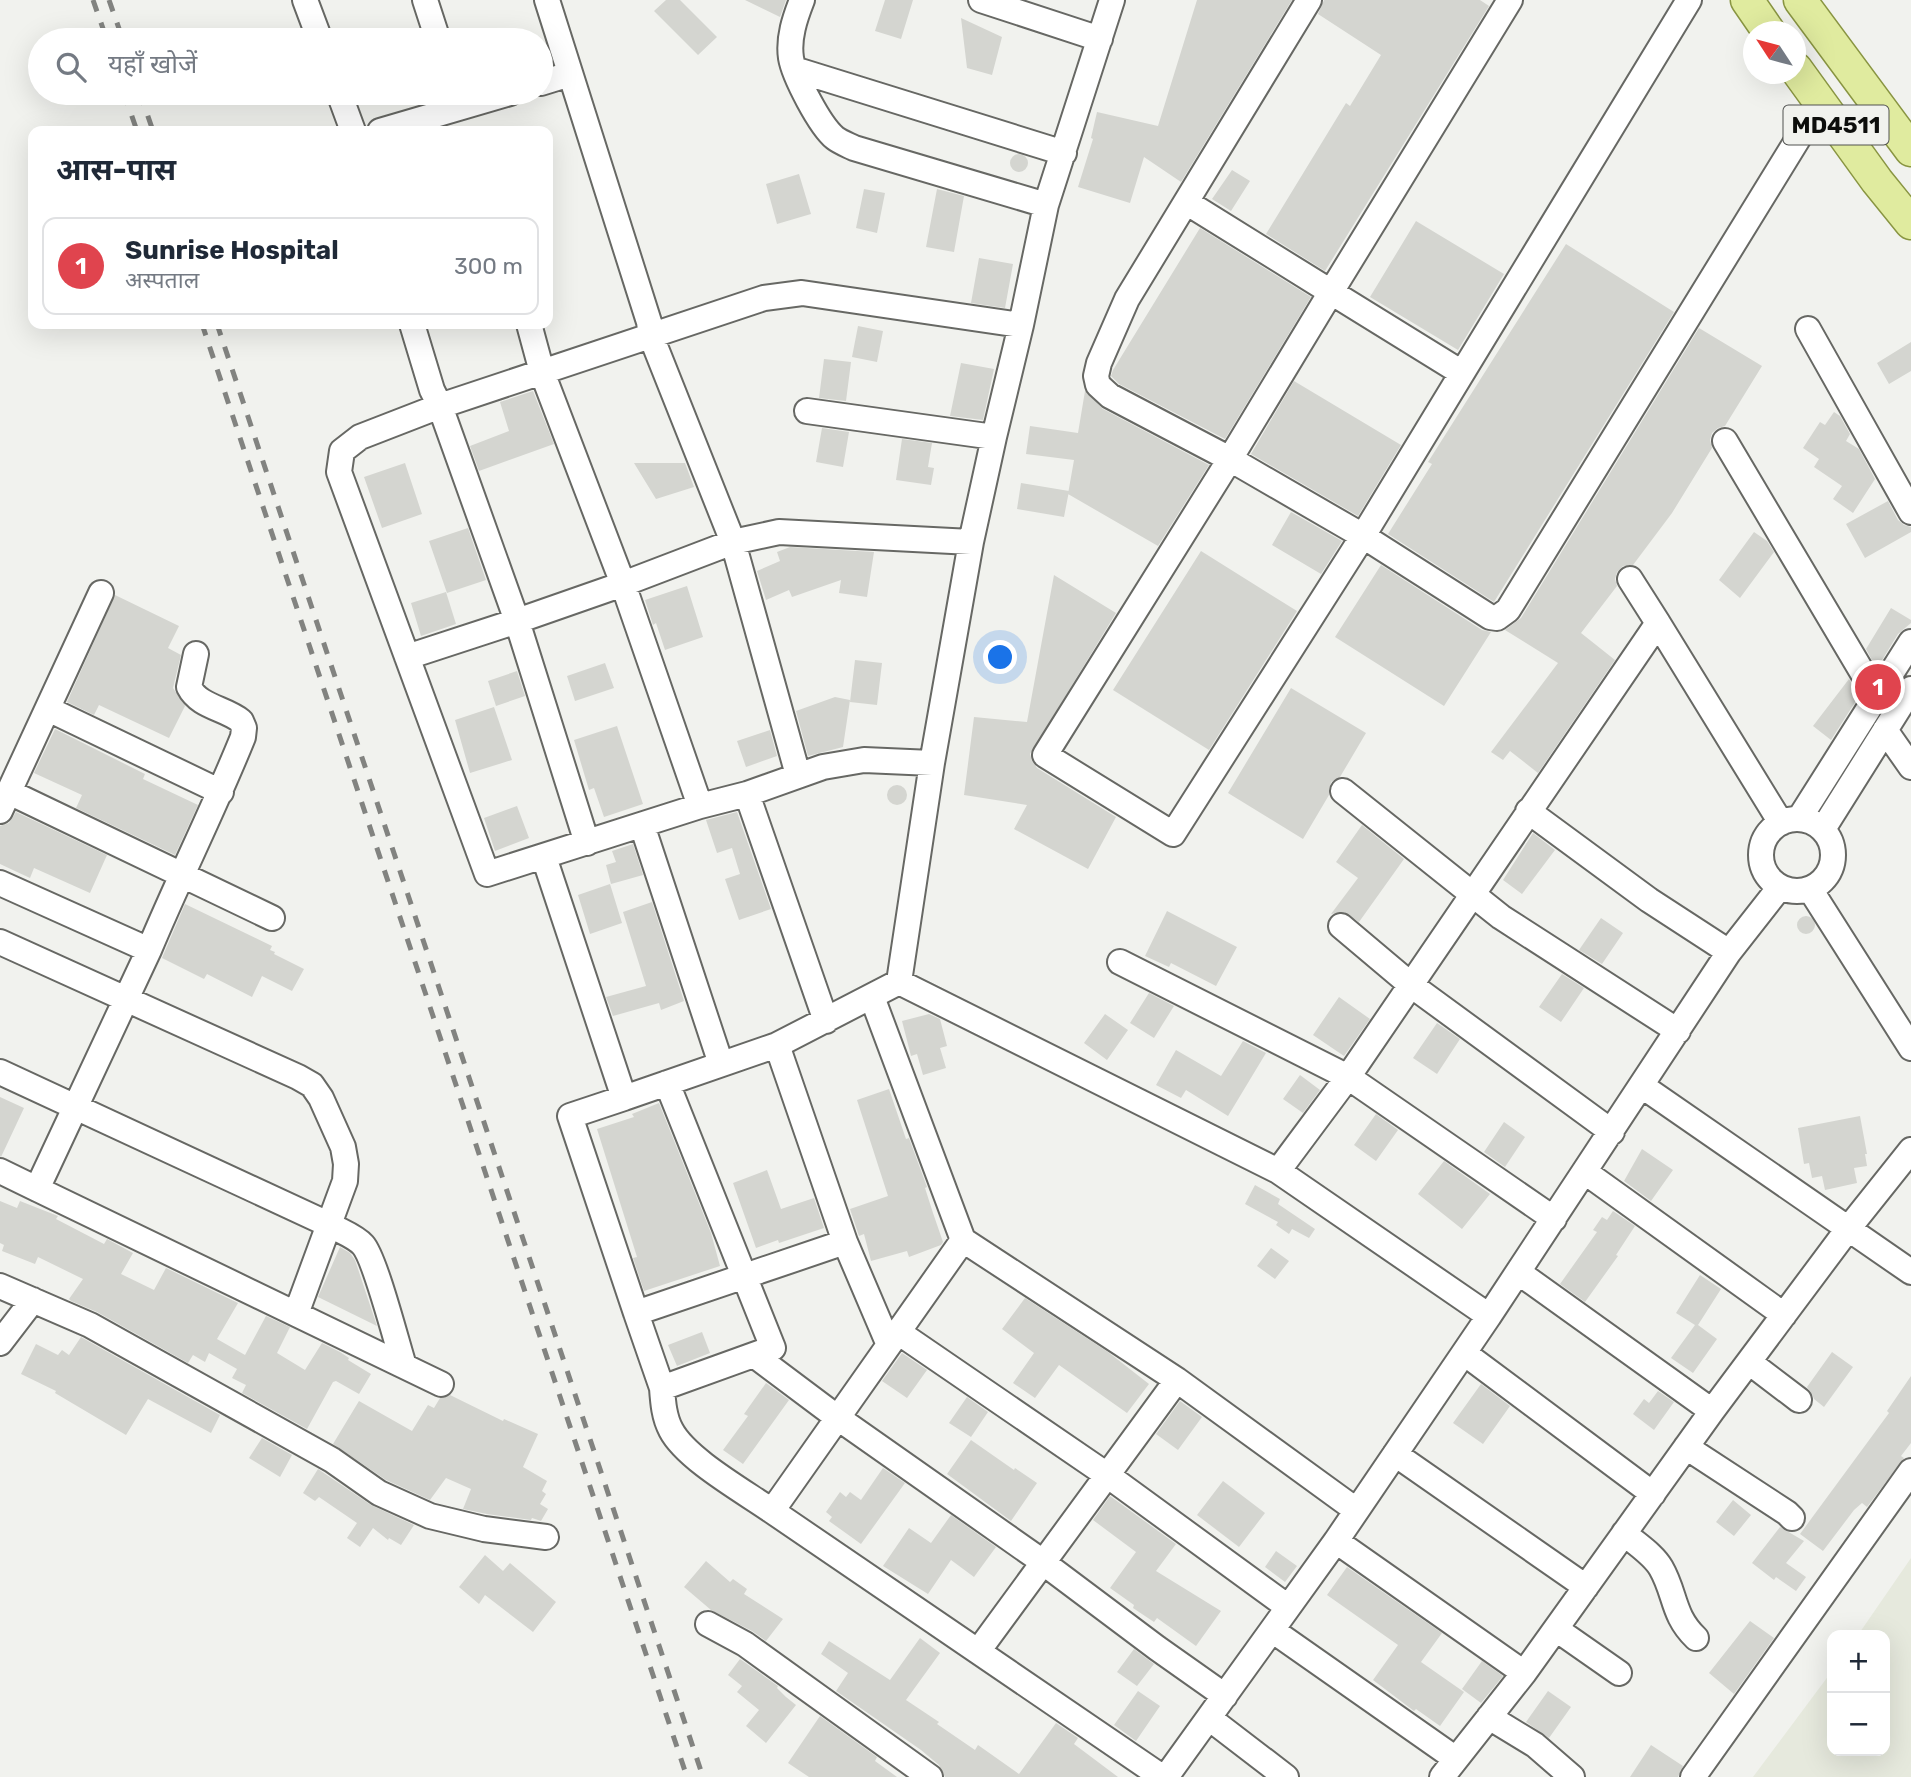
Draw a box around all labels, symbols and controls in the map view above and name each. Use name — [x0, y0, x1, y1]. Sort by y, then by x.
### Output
north arrow — [1743, 21, 1806, 84]
search box — [28, 28, 553, 105]
icon: search — [52, 48, 90, 86]
text: यहाँ खोजें — [108, 49, 197, 80]
road number: MD4511 — [1784, 106, 1888, 144]
text: आस-पास — [56, 152, 176, 188]
text: Sunrise Hospital — [125, 235, 339, 266]
text: 1 — [75, 252, 87, 280]
text: 300 m — [454, 252, 523, 280]
text: अस्पताल — [125, 266, 199, 294]
your location — [983, 640, 1017, 674]
pin: 1 — [1855, 661, 1901, 713]
map controls — [1827, 1630, 1890, 1756]
button: + — [1827, 1630, 1890, 1693]
button: − — [1827, 1693, 1890, 1756]

